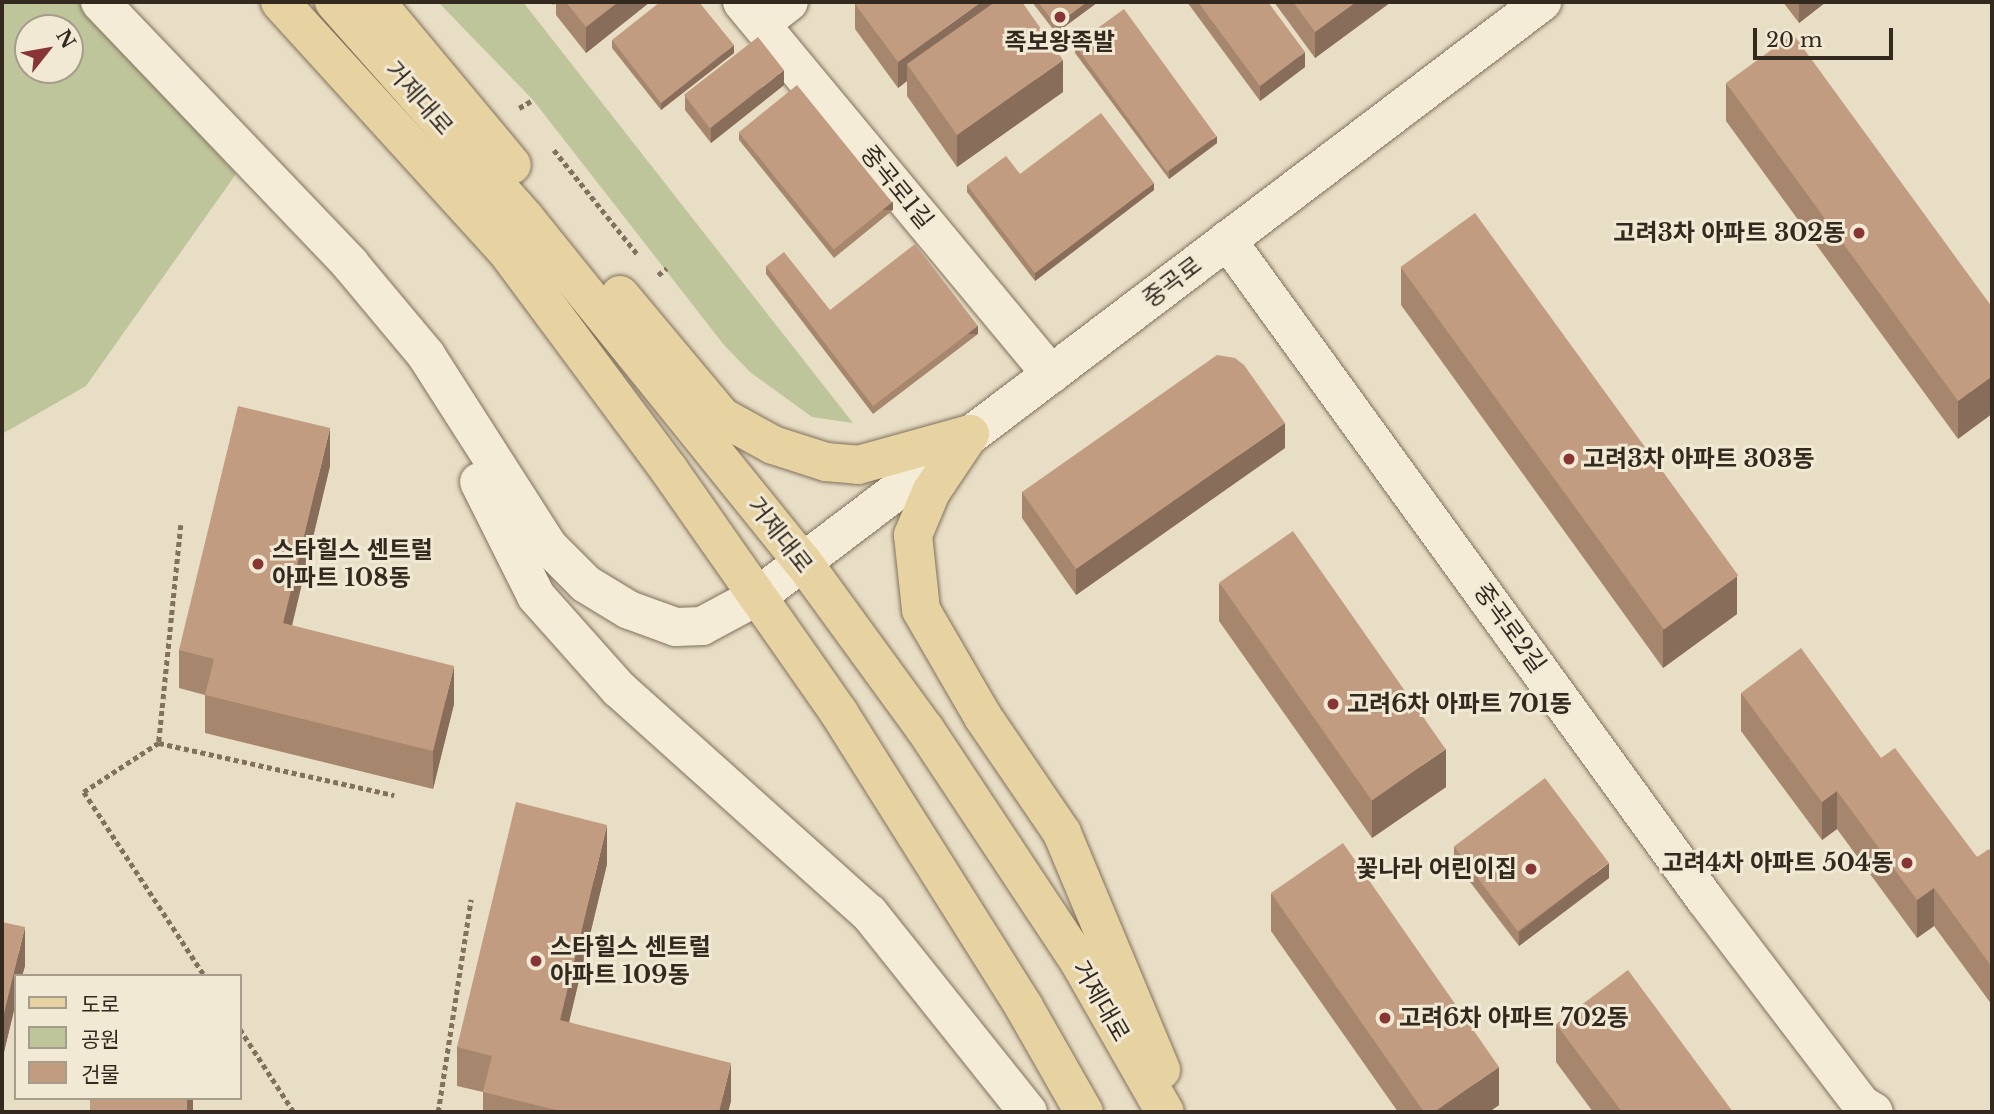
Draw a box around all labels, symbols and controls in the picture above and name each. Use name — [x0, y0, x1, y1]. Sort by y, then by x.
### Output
marker: 족보왕족발 — [1052, 9, 1068, 25]
north arrow — [14, 14, 84, 84]
scale bar — [1756, 14, 1896, 58]
text: N — [51, 25, 80, 53]
text: 20 m — [1766, 27, 1823, 53]
place label: 족보왕족발 — [1005, 28, 1115, 56]
street label: 거제대로 — [379, 55, 459, 141]
street label: 중곡로1길 — [855, 139, 939, 235]
place label: 고려3차 아파트 302동 — [1613, 219, 1845, 247]
marker: 고려3차 아파트 302동 — [1851, 225, 1867, 241]
street label: 중곡로 — [1137, 251, 1207, 313]
place label: 고려3차 아파트 303동 — [1583, 445, 1814, 473]
marker: 고려3차 아파트 303동 — [1561, 451, 1577, 467]
street label: 거제대로 — [741, 491, 819, 579]
place label: 스타힐스 센트럴 아파트 108동 — [272, 536, 433, 592]
marker: 스타힐스 센트럴 아파트 108동 — [250, 556, 266, 572]
street label: 중곡로2길 — [1468, 578, 1552, 678]
place label: 고려6차 아파트 701동 — [1347, 690, 1571, 718]
marker: 고려6차 아파트 701동 — [1325, 696, 1341, 712]
place label: 고려4차 아파트 504동 — [1661, 849, 1893, 877]
place label: 꽃나라 어린이집 — [1356, 855, 1517, 883]
marker: 고려4차 아파트 504동 — [1899, 855, 1915, 871]
marker: 꽃나라 어린이집 — [1523, 861, 1539, 877]
place label: 스타힐스 센트럴 아파트 109동 — [550, 933, 711, 989]
marker: 스타힐스 센트럴 아파트 109동 — [528, 953, 544, 969]
street label: 거제대로 — [1066, 956, 1136, 1046]
legend — [14, 974, 242, 1100]
text: 도로 — [81, 992, 120, 1018]
place label: 고려6차 아파트 702동 — [1399, 1004, 1629, 1032]
marker: 고려6차 아파트 702동 — [1377, 1010, 1393, 1026]
text: 공원 — [81, 1027, 120, 1053]
text: 건물 — [81, 1062, 120, 1088]

